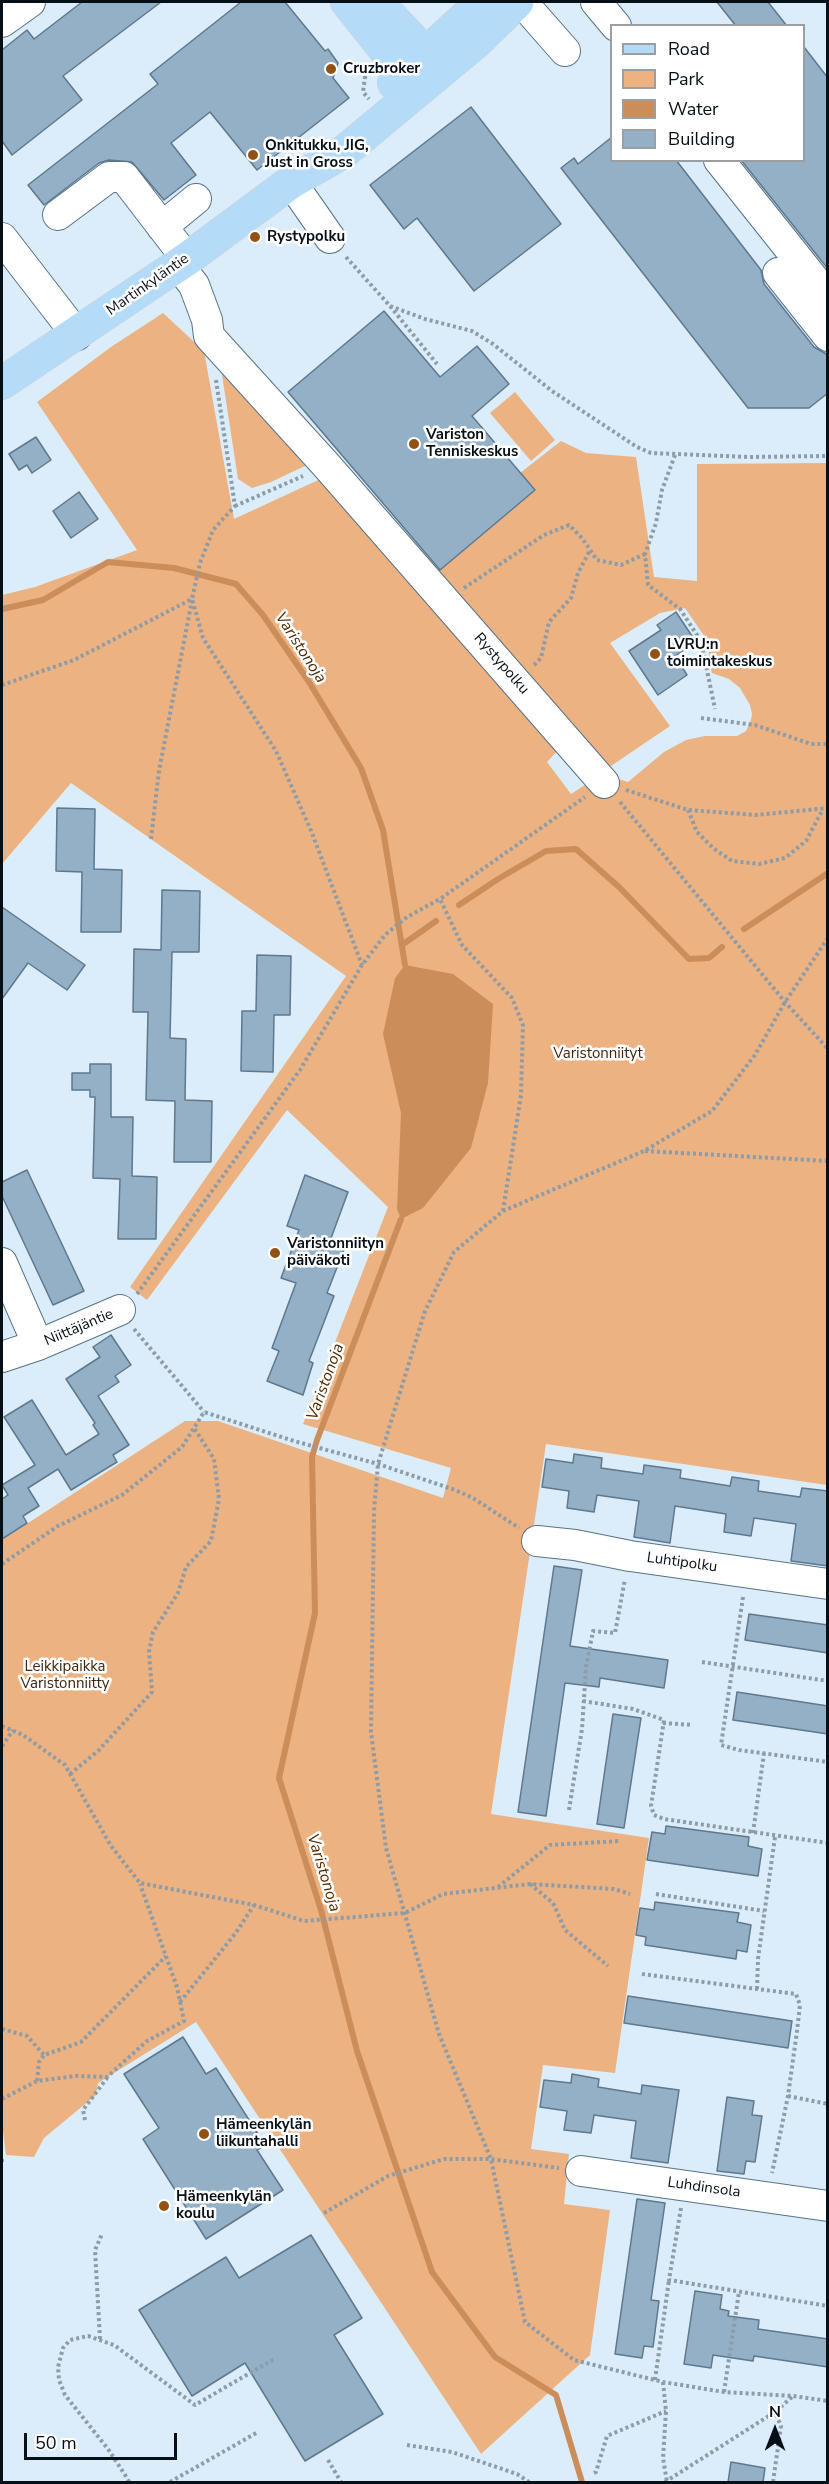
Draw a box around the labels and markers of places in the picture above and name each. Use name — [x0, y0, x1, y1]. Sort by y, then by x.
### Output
place label: Cruzbroker — [343, 60, 420, 78]
marker: Cruzbroker — [324, 62, 338, 76]
place label: Onkitukku, JIG, Just in Gross — [265, 137, 369, 172]
marker: Onkitukku, JIG, Just in Gross — [246, 148, 260, 162]
place label: Rystypolku — [267, 228, 345, 246]
marker: Rystypolku — [248, 230, 262, 244]
place label: Variston Tenniskeskus — [426, 426, 518, 461]
marker: Variston Tenniskeskus — [407, 437, 421, 451]
place label: LVRU:n toimintakeskus — [667, 636, 772, 671]
marker: LVRU:n toimintakeskus — [648, 647, 662, 661]
place label: Varistonniityn päiväkoti — [287, 1235, 384, 1270]
marker: Varistonniityn päiväkoti — [268, 1246, 282, 1260]
place label: Hämeenkylän liikuntahalli — [216, 2116, 311, 2151]
marker: Hämeenkylän liikuntahalli — [197, 2127, 211, 2141]
place label: Hämeenkylän koulu — [176, 2188, 271, 2223]
marker: Hämeenkylän koulu — [157, 2199, 171, 2213]

